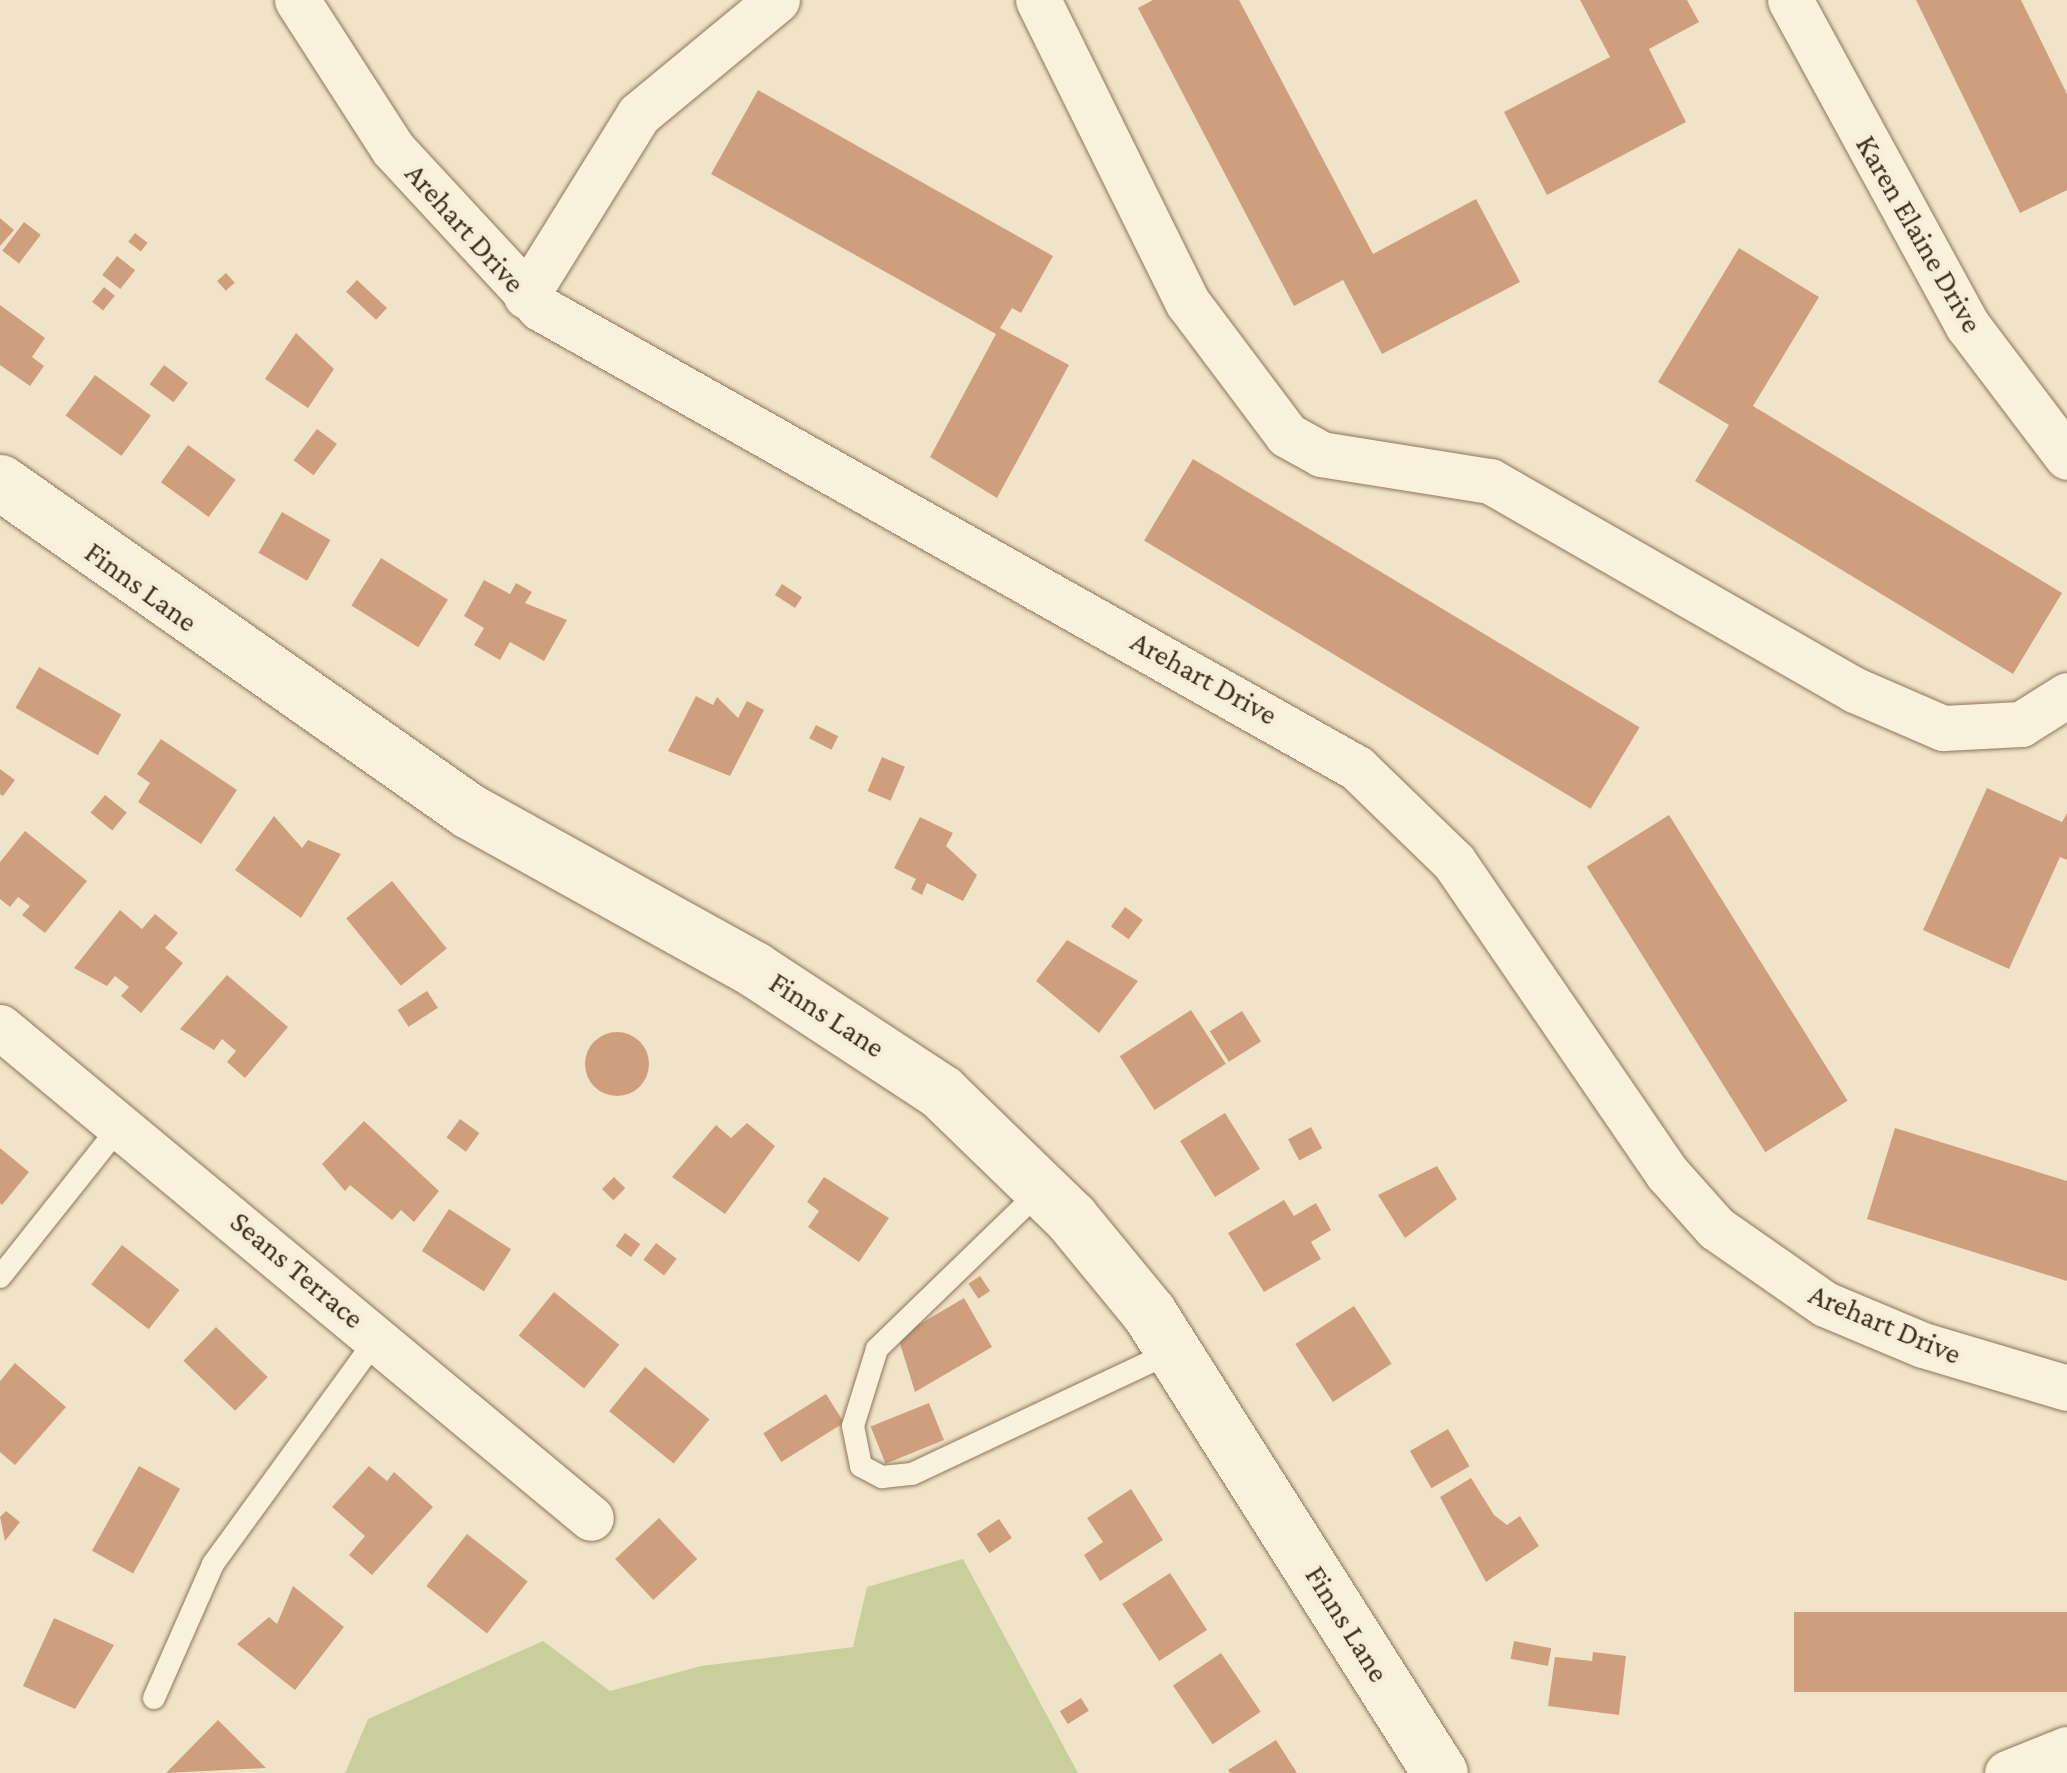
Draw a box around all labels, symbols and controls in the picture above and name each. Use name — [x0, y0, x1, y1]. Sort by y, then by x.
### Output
street label: Karen Elaine Drive — [1848, 129, 1990, 339]
street label: Arehart Drive — [398, 156, 532, 300]
street label: Finns Lane — [78, 534, 204, 640]
street label: Arehart Drive — [1125, 623, 1283, 733]
street label: Finns Lane — [763, 964, 891, 1066]
street label: Seans Terrace — [223, 1204, 371, 1336]
street label: Arehart Drive — [1804, 1276, 1966, 1372]
street label: Finns Lane — [1297, 1559, 1397, 1689]

